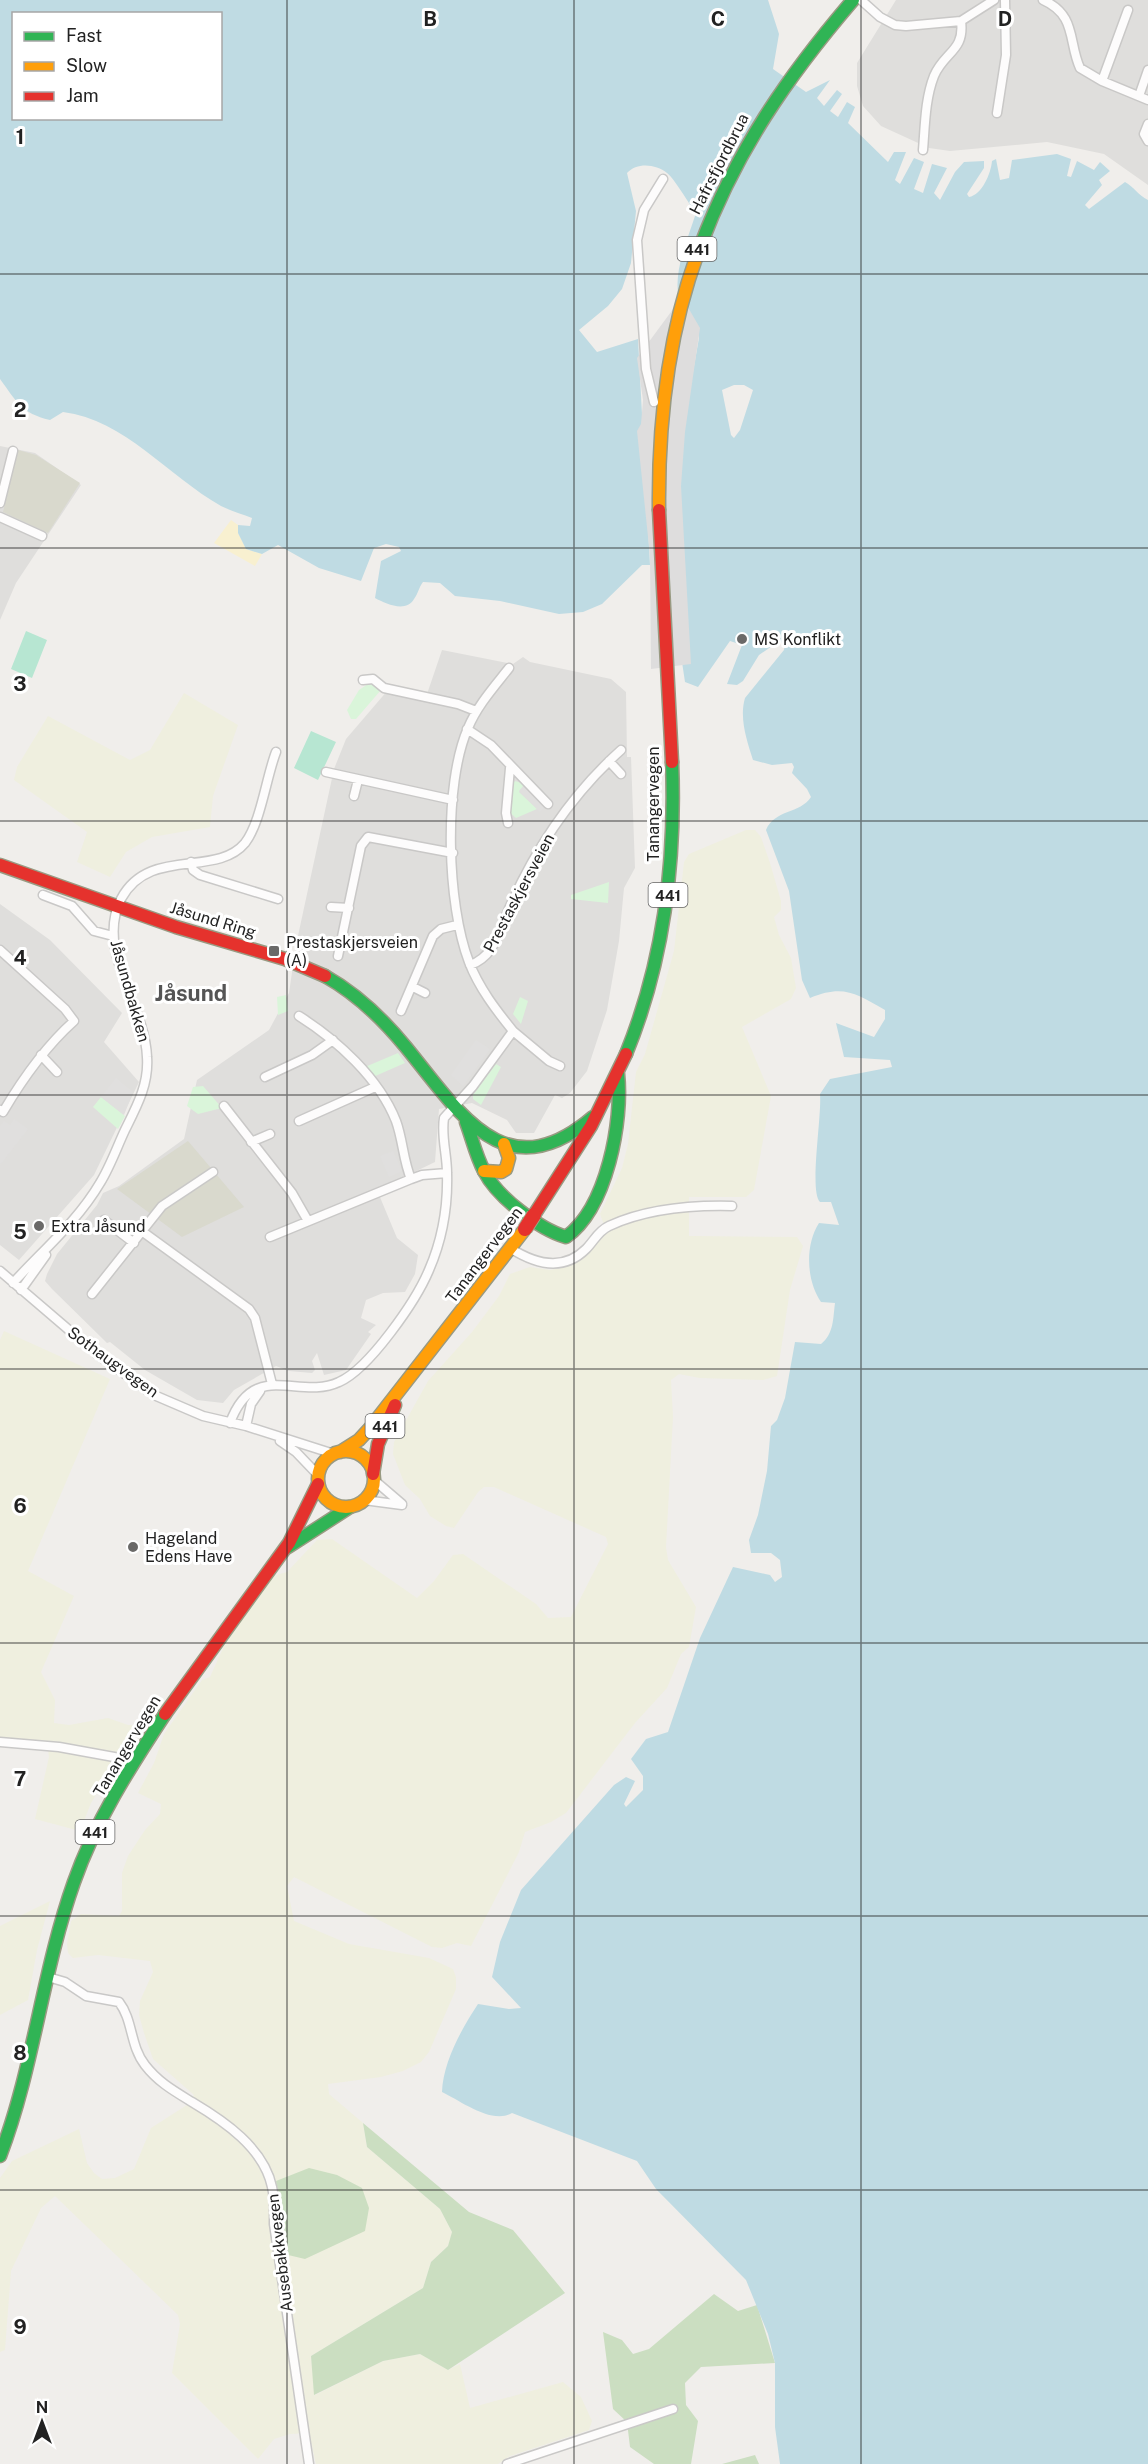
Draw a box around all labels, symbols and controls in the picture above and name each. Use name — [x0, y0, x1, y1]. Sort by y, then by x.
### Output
text: B — [423, 7, 437, 31]
text: C — [711, 7, 725, 31]
text: D — [998, 7, 1012, 31]
legend — [12, 12, 222, 120]
text: Fast — [66, 25, 102, 46]
text: Slow — [66, 55, 107, 76]
text: Jam — [66, 85, 99, 106]
street label: Hafrsfjordbrua — [685, 110, 753, 218]
text: 1 — [16, 125, 24, 149]
road number: 441 — [678, 237, 716, 261]
text: 2 — [14, 398, 26, 422]
place label: MS Konflikt — [754, 630, 841, 649]
marker: MS Konflikt — [735, 632, 749, 646]
text: 3 — [13, 672, 27, 696]
street label: Tanangervegen — [644, 747, 663, 861]
street label: Prestaskjersveien — [480, 830, 558, 956]
road number: 441 — [648, 883, 688, 907]
street label: Jåsund Ring — [168, 898, 258, 942]
place label: Prestaskjersveien (A) — [286, 933, 418, 970]
street label: Jåsundbakken — [106, 938, 154, 1044]
marker: Prestaskjersveien (A) — [267, 944, 281, 958]
text: 4 — [13, 946, 27, 970]
district label: Jåsund — [155, 980, 227, 1006]
street label: Tanangervegen — [442, 1203, 526, 1307]
place label: Extra Jåsund — [51, 1217, 146, 1236]
marker: Extra Jåsund — [32, 1219, 46, 1233]
text: 5 — [13, 1220, 27, 1244]
street label: Sothaugvegen — [64, 1323, 162, 1401]
road number: 441 — [366, 1414, 404, 1438]
text: 6 — [13, 1494, 27, 1518]
place label: Hageland Edens Have — [145, 1529, 232, 1566]
marker: Hageland Edens Have — [126, 1540, 140, 1554]
street label: Tanangervegen — [89, 1692, 165, 1800]
text: 7 — [14, 1767, 26, 1791]
road number: 441 — [76, 1820, 115, 1844]
text: 8 — [13, 2041, 27, 2065]
street label: Ausebakkvegen — [263, 2193, 297, 2313]
text: 9 — [13, 2315, 27, 2339]
north arrow — [12, 2392, 72, 2452]
text: N — [36, 2398, 48, 2417]

